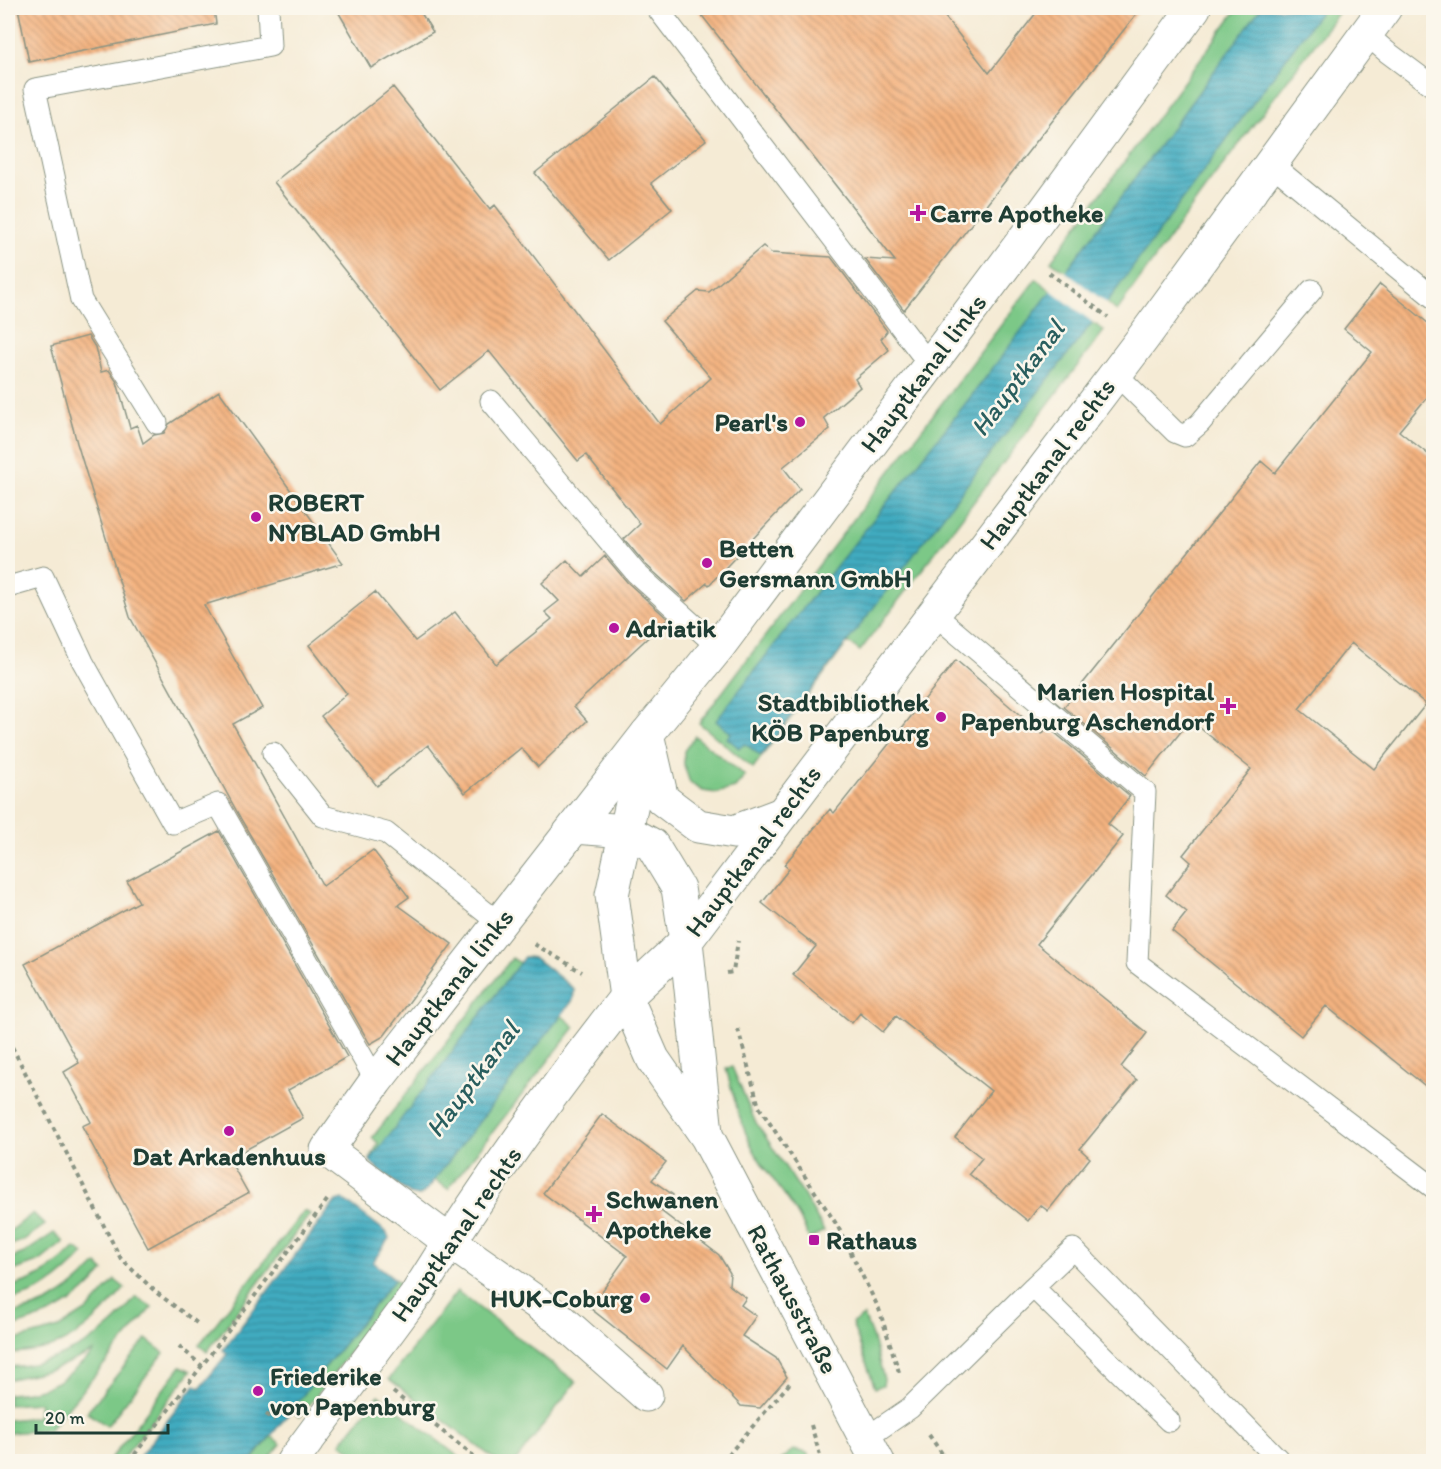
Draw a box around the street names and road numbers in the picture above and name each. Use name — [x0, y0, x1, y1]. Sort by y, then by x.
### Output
street label: Hauptkanal links — [853, 287, 993, 459]
street label: Hauptkanal rechts — [972, 372, 1122, 556]
street label: Hauptkanal rechts — [678, 759, 828, 943]
street label: Hauptkanal links — [378, 902, 520, 1072]
street label: Hauptkanal rechts — [384, 1140, 528, 1328]
street label: Rathausstraße — [740, 1219, 846, 1379]

